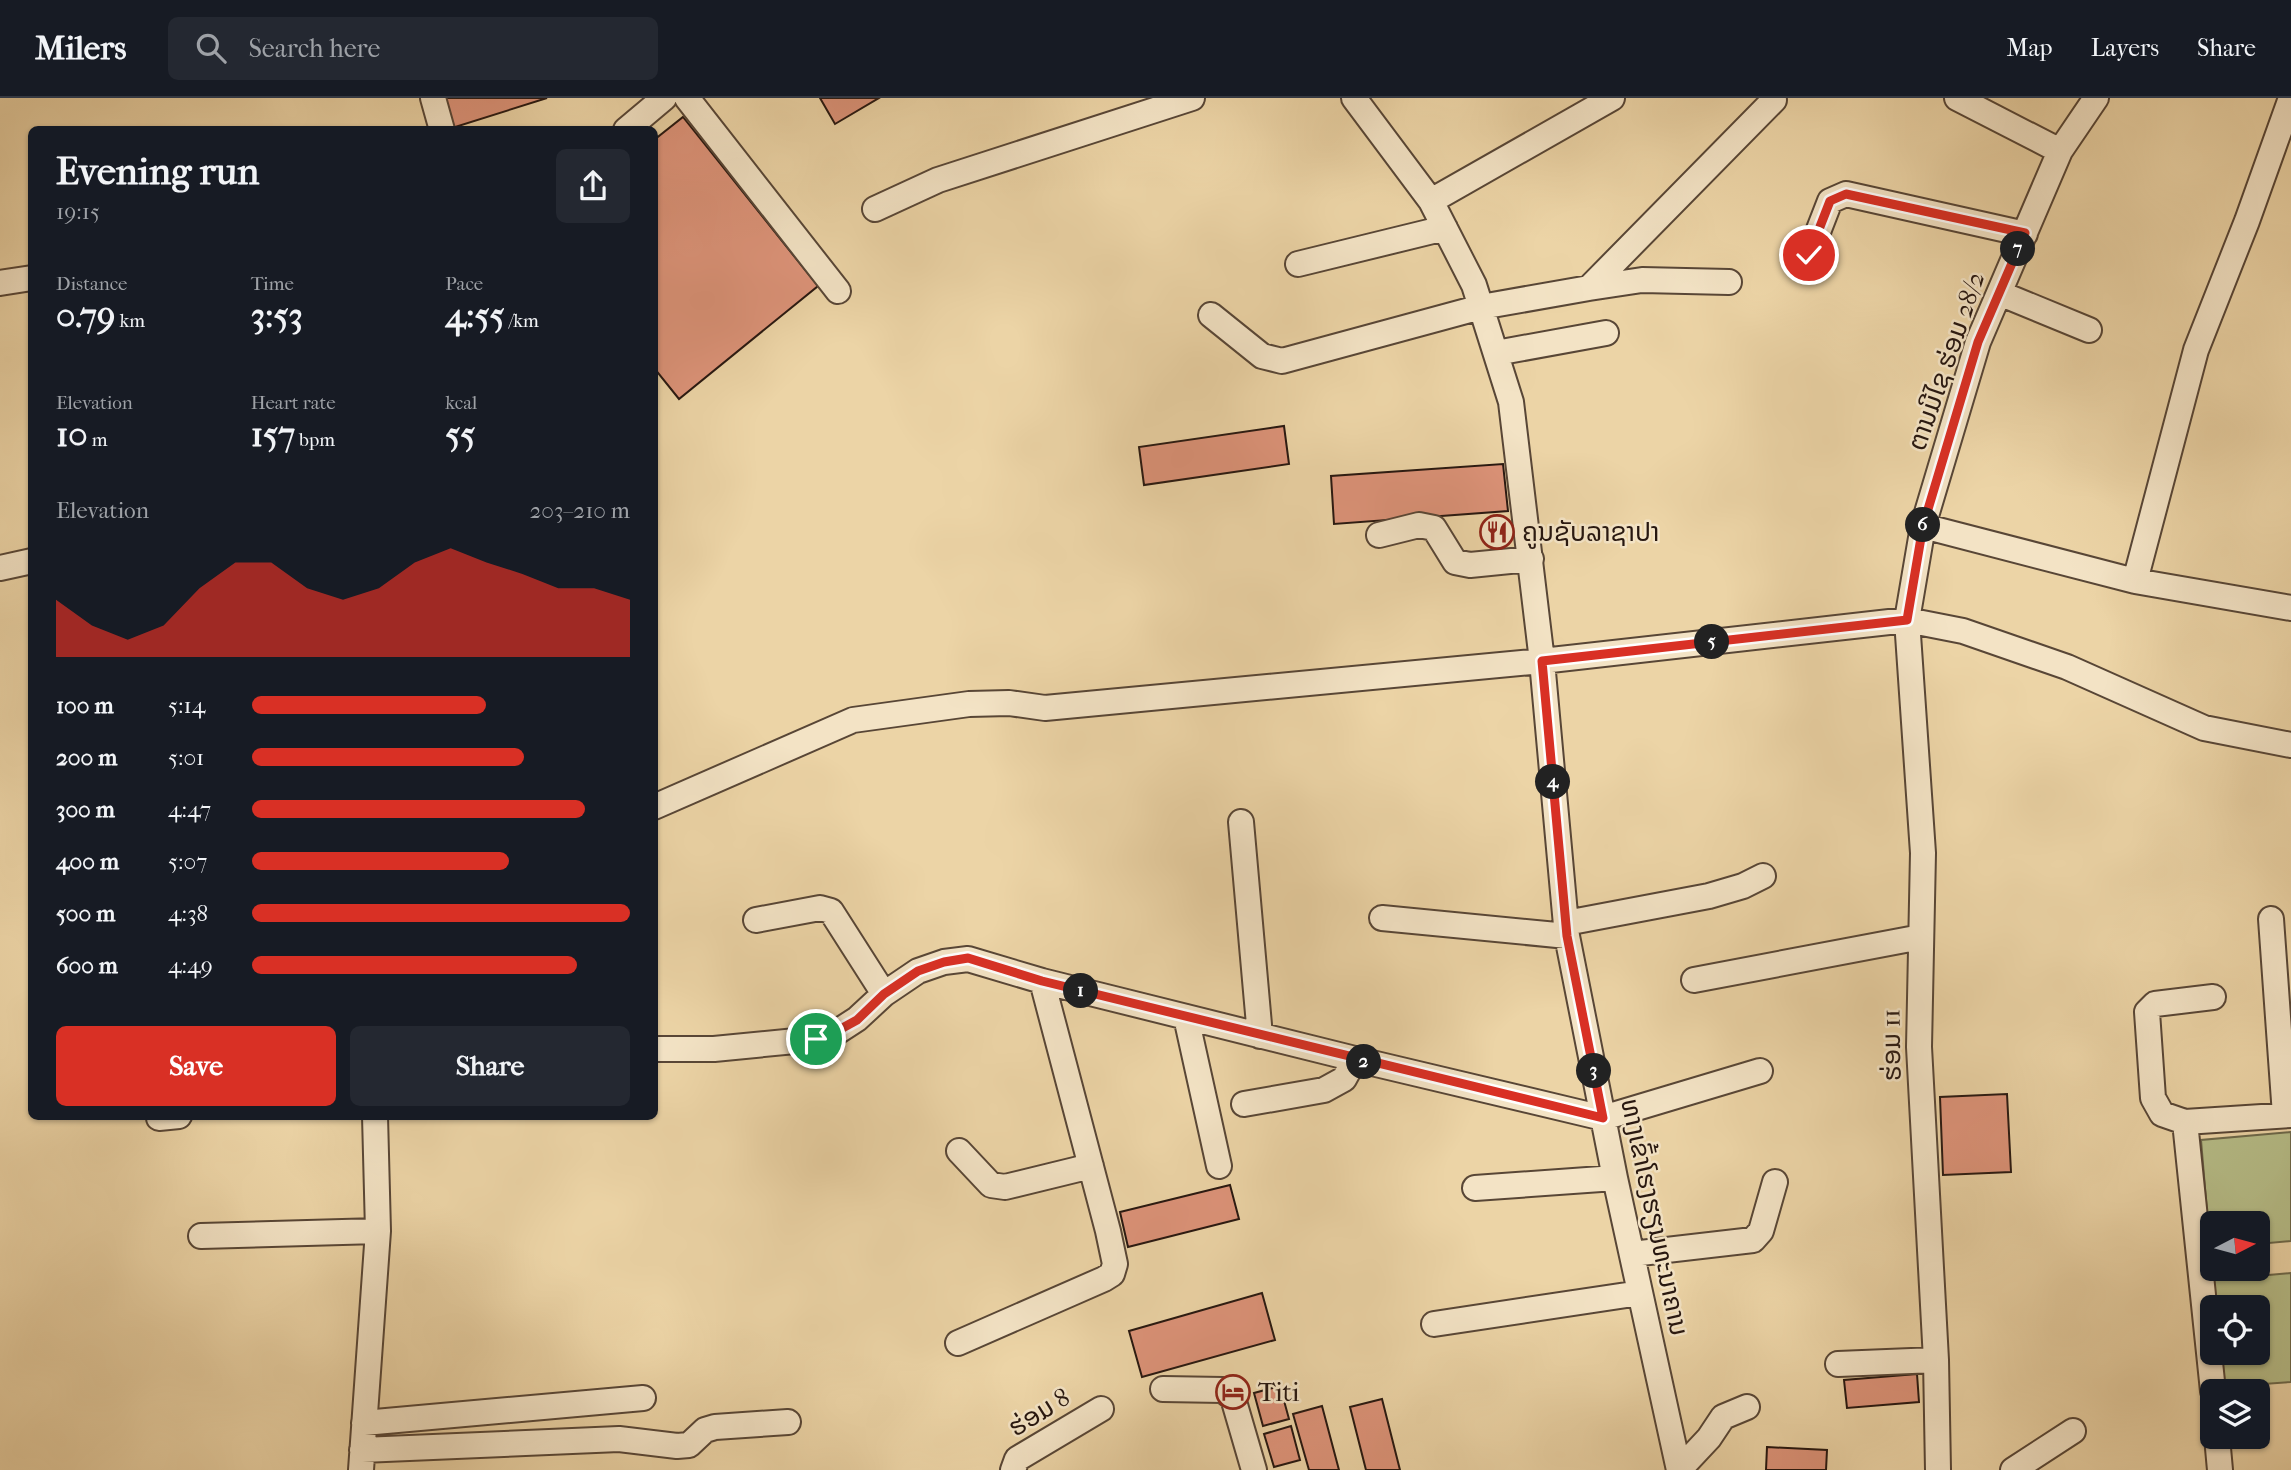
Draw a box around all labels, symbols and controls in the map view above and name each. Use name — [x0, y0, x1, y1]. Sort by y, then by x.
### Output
search box — [168, 17, 658, 80]
text: Milers — [35, 29, 126, 68]
icon: search — [192, 29, 230, 67]
text: Search here — [248, 33, 380, 64]
text: Map — [2007, 34, 2053, 62]
text: Layers — [2091, 34, 2159, 62]
text: Share — [2197, 34, 2256, 62]
text: Evening run — [56, 149, 259, 194]
button: share — [556, 149, 630, 223]
text: 19:15 — [56, 198, 100, 225]
pin — [1779, 225, 1839, 285]
pin: 7 — [2000, 232, 2036, 266]
icon: check — [1790, 236, 1828, 274]
text: 7 — [2013, 237, 2022, 259]
street label: ຕານມີໄຊ ຮ່ອມ 28/2 — [1901, 268, 1992, 455]
text: Distance — [56, 273, 127, 295]
text: Time — [251, 273, 294, 295]
text: Pace — [445, 273, 483, 295]
text: 0.79 — [56, 295, 115, 336]
text: 3:53 — [251, 295, 303, 336]
text: 4:55 — [445, 295, 505, 336]
text: km — [115, 310, 145, 332]
text: /km — [505, 310, 539, 332]
text: Elevation — [56, 392, 133, 414]
text: Heart rate — [251, 392, 336, 414]
text: kcal — [445, 392, 477, 414]
text: 10 — [56, 414, 88, 455]
text: 157 — [251, 414, 295, 455]
text: 55 — [445, 414, 475, 455]
text: m — [88, 429, 107, 451]
text: bpm — [295, 429, 335, 451]
text: Elevation — [56, 497, 149, 524]
text: 203–210 m — [529, 497, 630, 524]
pin: 6 — [1906, 508, 1940, 542]
restaurant icon: ຄູນຊັບລາຊາປາ — [1478, 513, 1516, 551]
text: 6 — [1917, 513, 1928, 535]
place label: ຄູນຊັບລາຊາປາ — [1522, 517, 1659, 549]
pin: 5 — [1694, 624, 1730, 660]
text: 5 — [1707, 630, 1716, 652]
text: 100 m — [56, 692, 114, 719]
text: 5:14 — [168, 692, 205, 719]
text: 200 m — [56, 744, 117, 771]
text: 5:01 — [168, 744, 204, 771]
pin: 4 — [1536, 764, 1570, 800]
text: 4 — [1547, 770, 1558, 792]
text: 300 m — [56, 796, 115, 823]
text: 4:47 — [168, 796, 211, 823]
text: 400 m — [56, 848, 119, 875]
text: 5:07 — [168, 848, 207, 875]
text: 500 m — [56, 900, 115, 927]
text: 4:38 — [168, 900, 208, 927]
text: 600 m — [56, 952, 118, 979]
text: 4:49 — [168, 952, 213, 979]
pin: 1 — [1064, 974, 1098, 1008]
text: 1 — [1077, 979, 1084, 1001]
pin — [786, 1009, 846, 1069]
street label: ຮ່ອມ 11 — [1875, 1009, 1908, 1081]
icon: arrive — [797, 1020, 835, 1058]
button: Save — [56, 1026, 336, 1106]
button: Share — [350, 1026, 630, 1106]
pin: 2 — [1346, 1044, 1382, 1080]
text: 2 — [1359, 1050, 1368, 1072]
pin: 3 — [1576, 1054, 1612, 1088]
text: 3 — [1590, 1059, 1597, 1081]
street label: ທາງເຂົ້າໂຮງຮຽນທະນາຄານ — [1614, 1095, 1698, 1339]
north arrow — [2200, 1211, 2270, 1281]
map controls — [2200, 1211, 2270, 1449]
button: locate — [2200, 1295, 2270, 1365]
hotel icon: Titi — [1214, 1373, 1252, 1411]
place label: Titi — [1258, 1377, 1300, 1408]
button: layers — [2200, 1379, 2270, 1449]
street label: ຮ່ອມ 8 — [1003, 1382, 1076, 1443]

